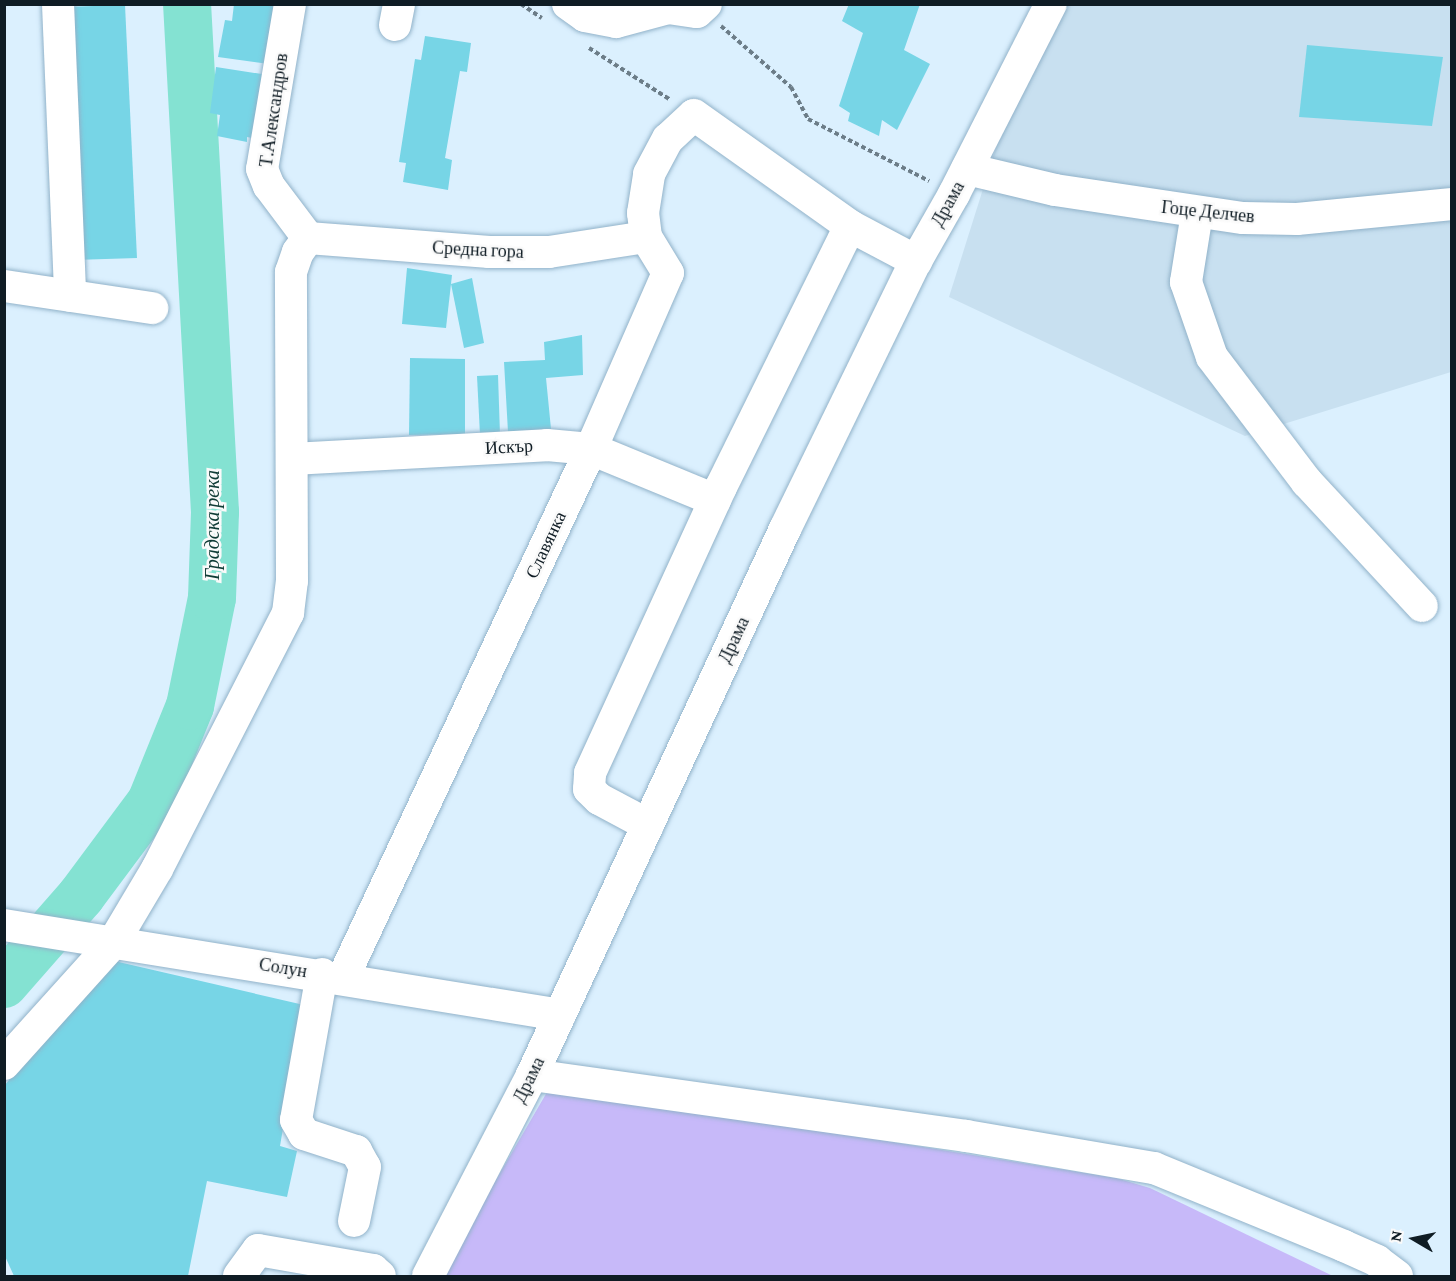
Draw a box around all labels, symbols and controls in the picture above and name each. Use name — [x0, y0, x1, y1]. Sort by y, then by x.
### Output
street label: Т.Александров — [255, 52, 293, 168]
street label: Драма — [927, 178, 969, 230]
street label: Гоце Делчев — [1160, 196, 1256, 228]
street label: Средна гора — [432, 237, 524, 263]
street label: Искър — [484, 435, 534, 459]
water label: Градска река — [200, 470, 224, 580]
street label: Славянка — [521, 508, 571, 582]
street label: Драма — [714, 613, 754, 667]
street label: Солун — [257, 954, 309, 982]
street label: Драма — [509, 1053, 549, 1107]
north arrow — [1384, 1209, 1444, 1269]
text: N — [1386, 1229, 1405, 1243]

